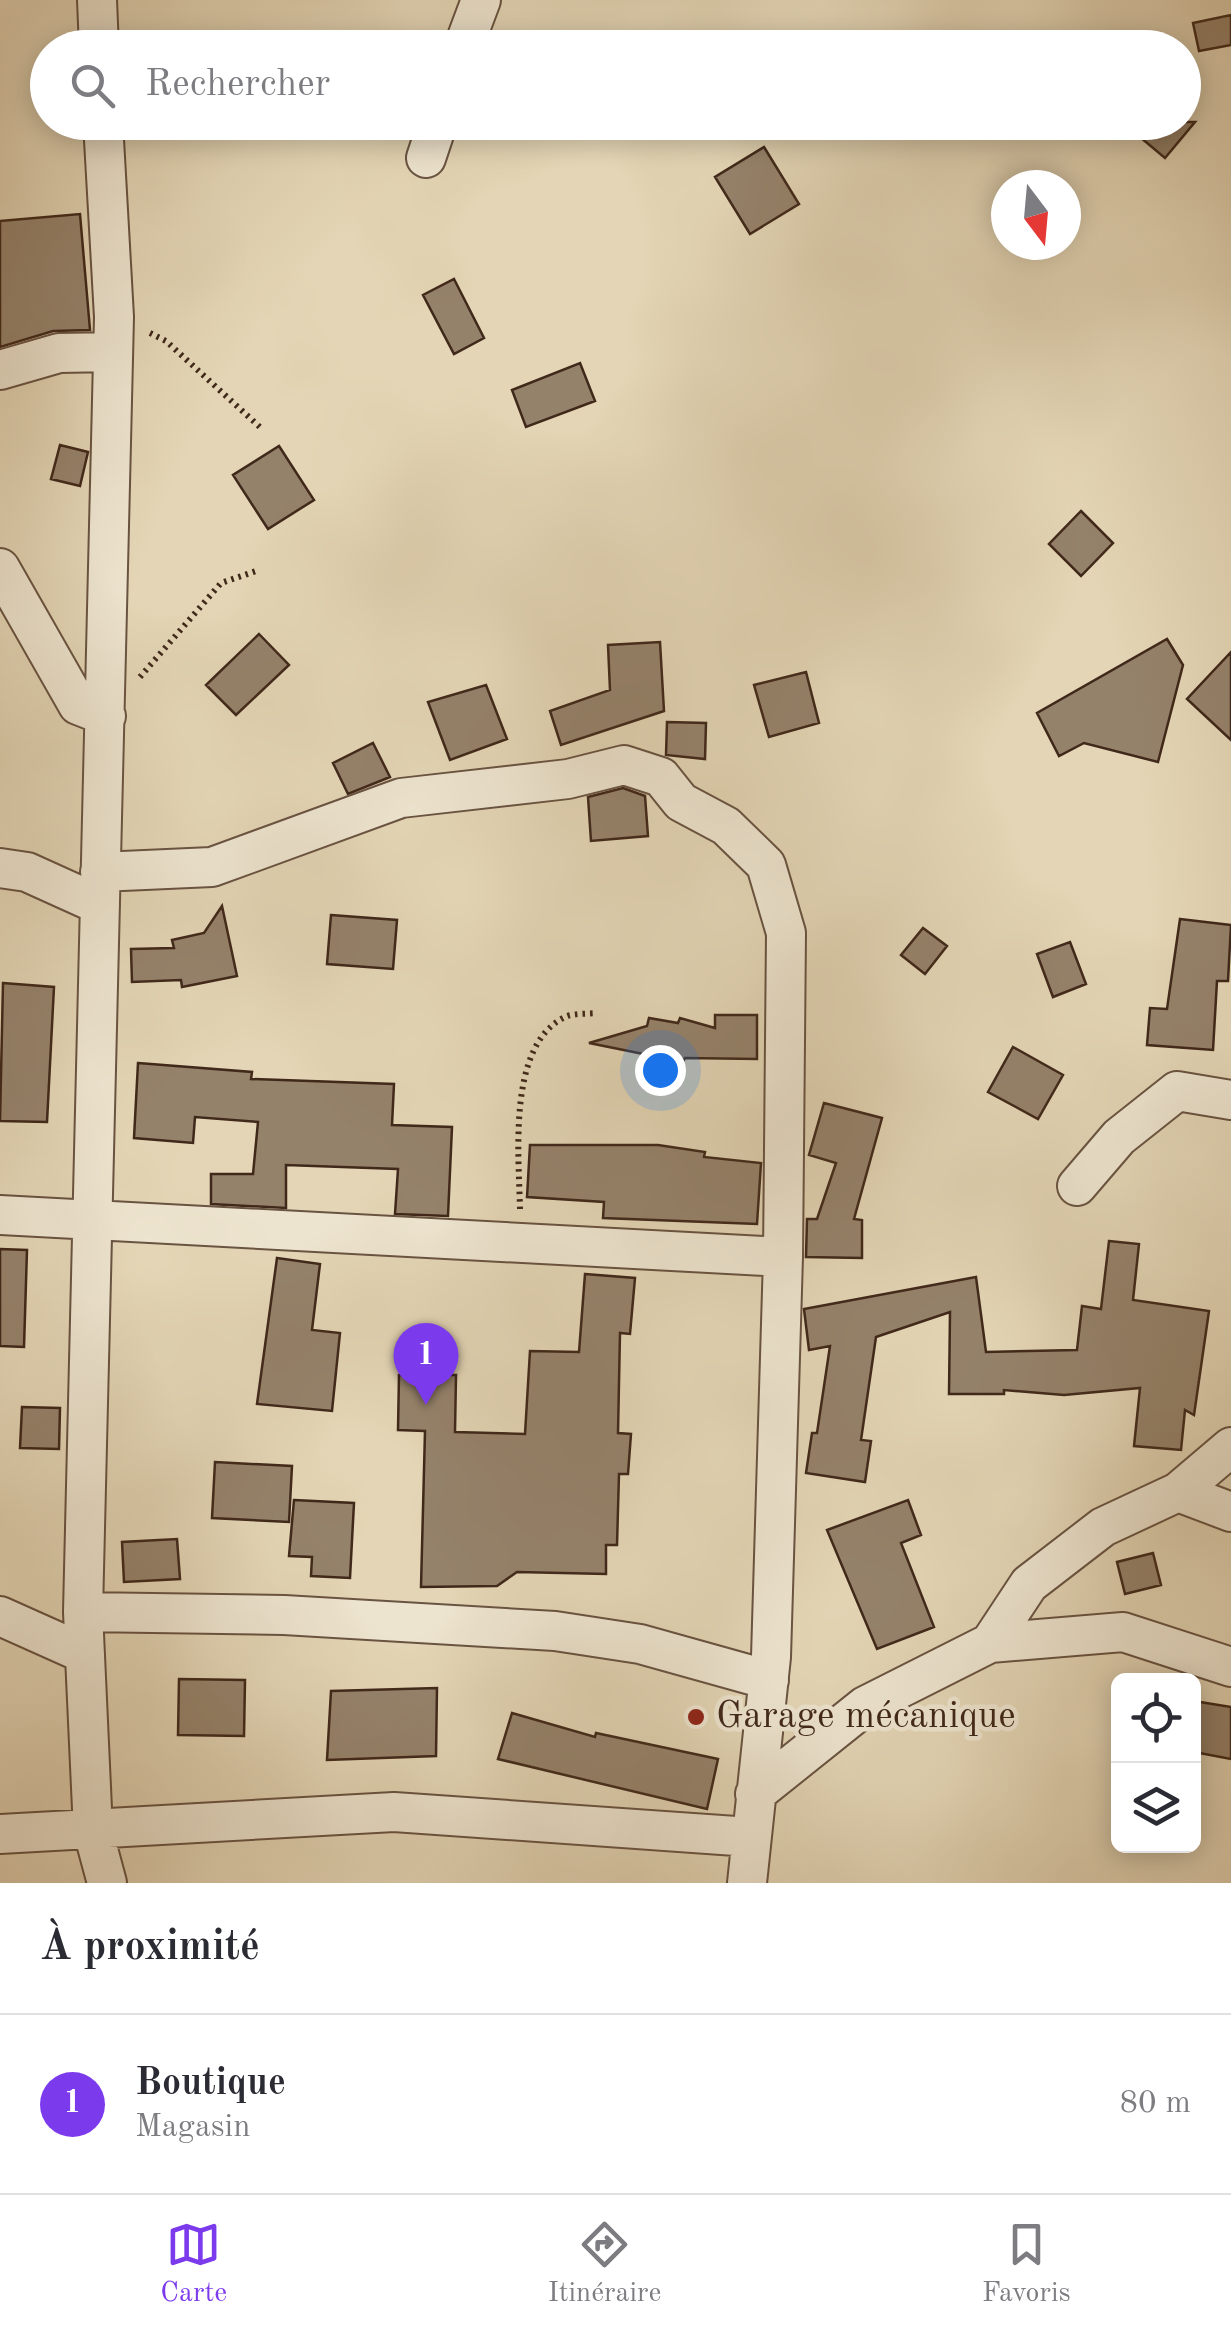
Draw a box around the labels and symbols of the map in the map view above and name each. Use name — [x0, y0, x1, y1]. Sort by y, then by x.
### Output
north arrow — [991, 170, 1081, 260]
your location — [635, 1045, 686, 1096]
pin: 1 — [394, 1322, 458, 1405]
place label: Garage mécanique — [716, 1698, 1016, 1736]
marker: Garage mécanique — [685, 1706, 707, 1728]

